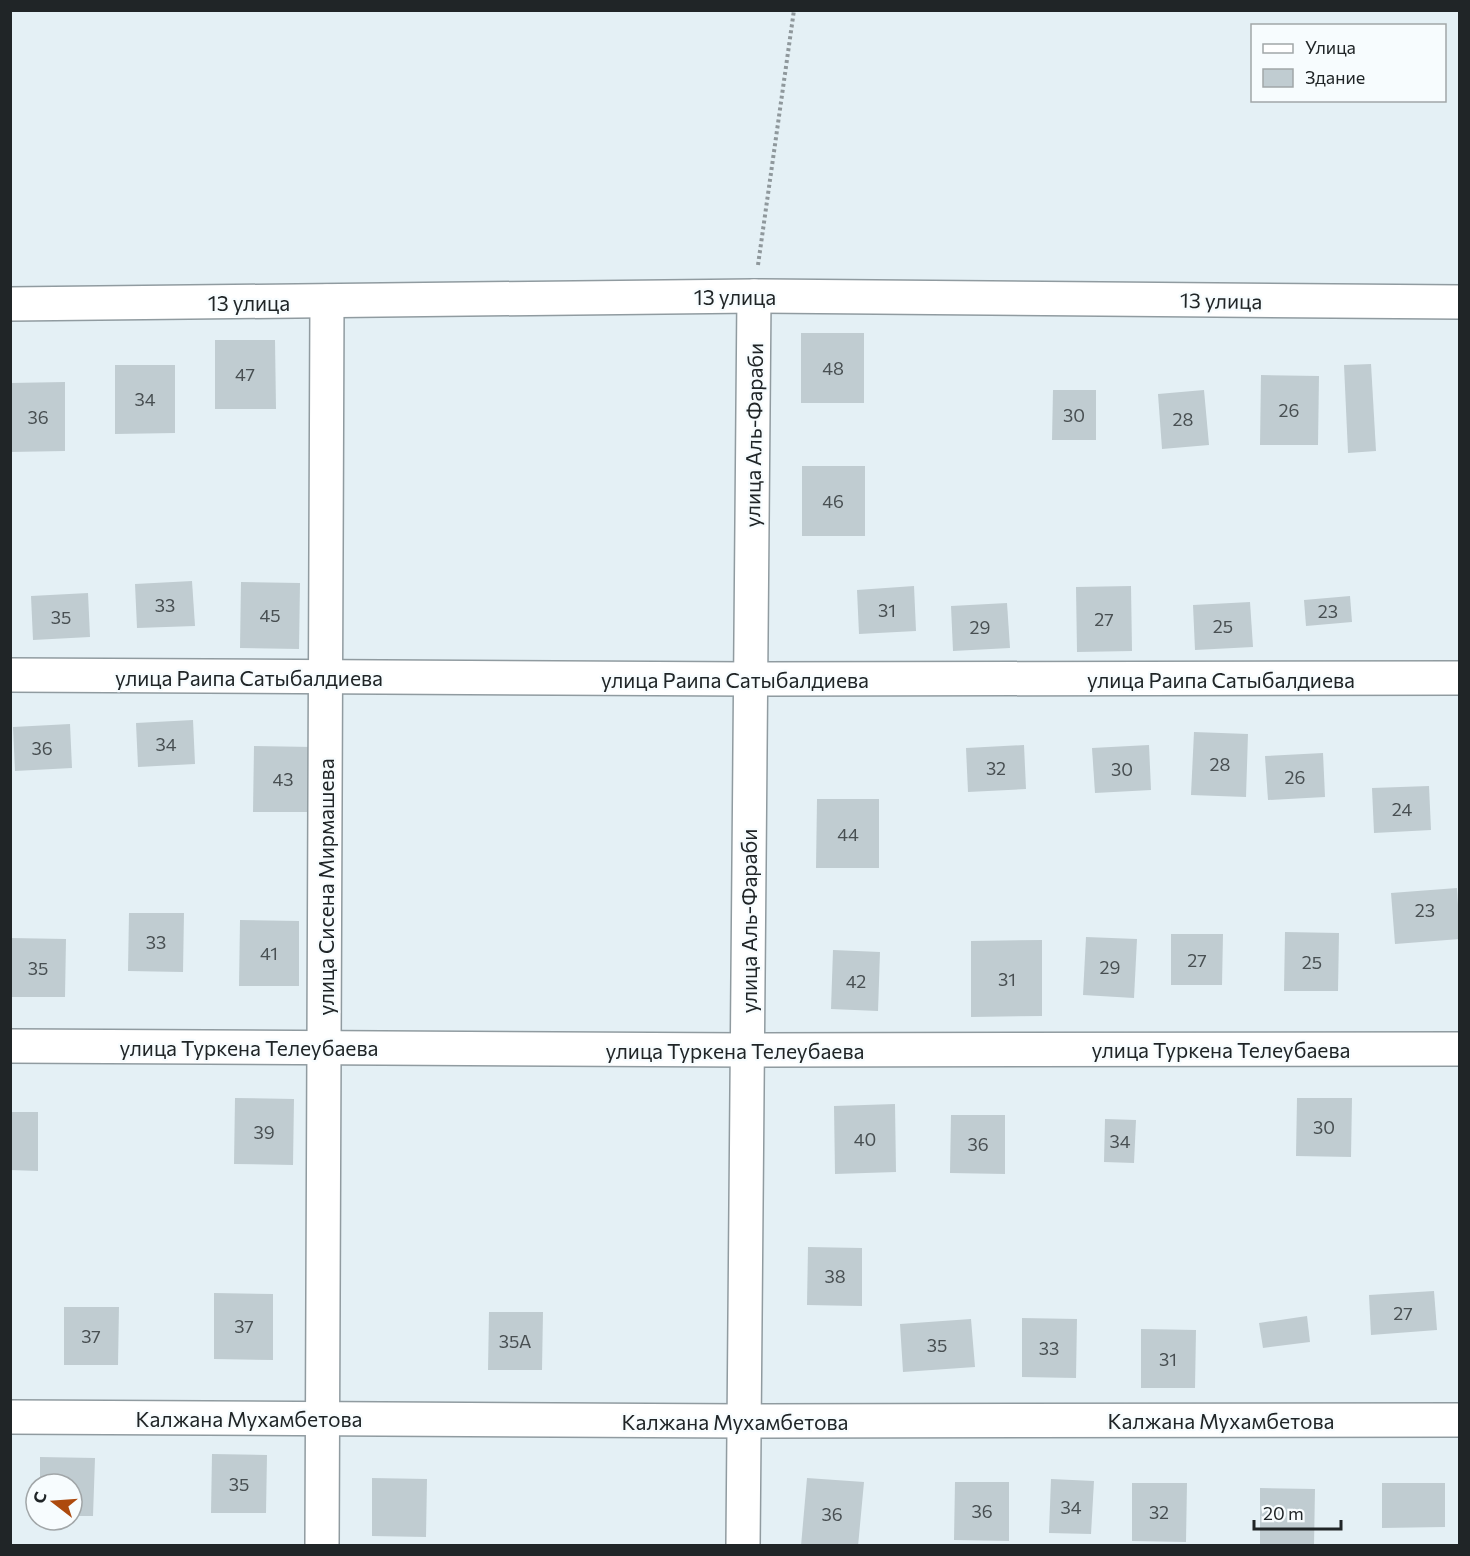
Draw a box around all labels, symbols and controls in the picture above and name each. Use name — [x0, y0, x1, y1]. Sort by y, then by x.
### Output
legend — [1251, 24, 1446, 102]
text: Улица — [1305, 36, 1356, 58]
text: Здание — [1305, 66, 1365, 88]
street label: 13 улица — [694, 284, 776, 309]
street label: 13 улица — [1180, 287, 1262, 313]
street label: 13 улица — [208, 290, 290, 315]
street label: улица Аль-Фараби — [739, 343, 767, 527]
house number: 48 — [822, 357, 844, 379]
house number: 47 — [235, 363, 255, 385]
house number: 34 — [134, 388, 156, 410]
house number: 26 — [1279, 399, 1299, 421]
house number: 30 — [1063, 404, 1085, 426]
house number: 36 — [27, 406, 49, 428]
house number: 28 — [1173, 408, 1194, 430]
house number: 46 — [822, 490, 844, 512]
house number: 33 — [155, 594, 175, 616]
house number: 31 — [878, 599, 896, 621]
house number: 23 — [1318, 600, 1338, 622]
house number: 45 — [259, 604, 281, 626]
house number: 35 — [51, 606, 71, 628]
house number: 27 — [1094, 608, 1114, 630]
house number: 25 — [1213, 615, 1233, 637]
house number: 29 — [970, 616, 990, 638]
street label: улица Раипа Сатыбалдиева — [115, 665, 383, 690]
street label: улица Раипа Сатыбалдиева — [601, 667, 869, 692]
street label: улица Раипа Сатыбалдиева — [1087, 667, 1355, 692]
house number: 34 — [155, 733, 177, 755]
house number: 36 — [31, 737, 53, 759]
house number: 28 — [1210, 753, 1231, 775]
house number: 32 — [986, 757, 1006, 779]
street label: улица Сисена Мирмашева — [313, 758, 338, 1016]
house number: 30 — [1111, 758, 1133, 780]
house number: 26 — [1285, 766, 1305, 788]
house number: 43 — [272, 768, 294, 790]
house number: 24 — [1392, 798, 1412, 820]
house number: 44 — [837, 823, 859, 845]
street label: улица Аль-Фараби — [736, 829, 761, 1013]
house number: 23 — [1415, 899, 1435, 921]
house number: 33 — [146, 931, 166, 953]
house number: 41 — [260, 942, 278, 964]
house number: 27 — [1187, 949, 1207, 971]
house number: 25 — [1302, 951, 1322, 973]
house number: 29 — [1100, 956, 1120, 978]
house number: 35 — [28, 957, 48, 979]
house number: 31 — [998, 968, 1016, 990]
house number: 42 — [846, 970, 866, 992]
street label: улица Туркена Телеубаева — [120, 1035, 378, 1060]
street label: улица Туркена Телеубаева — [1092, 1037, 1350, 1062]
street label: улица Туркена Телеубаева — [606, 1038, 864, 1063]
house number: 30 — [1313, 1116, 1335, 1138]
house number: 39 — [253, 1121, 275, 1143]
house number: 40 — [854, 1128, 876, 1150]
house number: 34 — [1109, 1130, 1131, 1152]
house number: 36 — [967, 1133, 989, 1155]
house number: 38 — [824, 1265, 846, 1287]
house number: 27 — [1393, 1302, 1413, 1324]
house number: 37 — [234, 1315, 254, 1337]
house number: 37 — [81, 1325, 101, 1347]
house number: 35А — [499, 1330, 531, 1352]
house number: 35 — [927, 1334, 947, 1356]
house number: 33 — [1039, 1337, 1059, 1359]
house number: 31 — [1159, 1348, 1177, 1370]
street label: Калжана Мухамбетова — [136, 1406, 362, 1431]
street label: Калжана Мухамбетова — [1108, 1408, 1334, 1433]
street label: Калжана Мухамбетова — [622, 1409, 848, 1434]
north arrow — [24, 1472, 84, 1532]
house number: 35 — [229, 1473, 249, 1495]
text: С — [28, 1489, 50, 1505]
scale bar — [1254, 1493, 1341, 1531]
house number: 34 — [1060, 1496, 1082, 1518]
house number: 36 — [971, 1500, 993, 1522]
house number: 32 — [1149, 1501, 1169, 1523]
text: 20 m — [1263, 1502, 1304, 1524]
house number: 36 — [821, 1503, 843, 1525]

